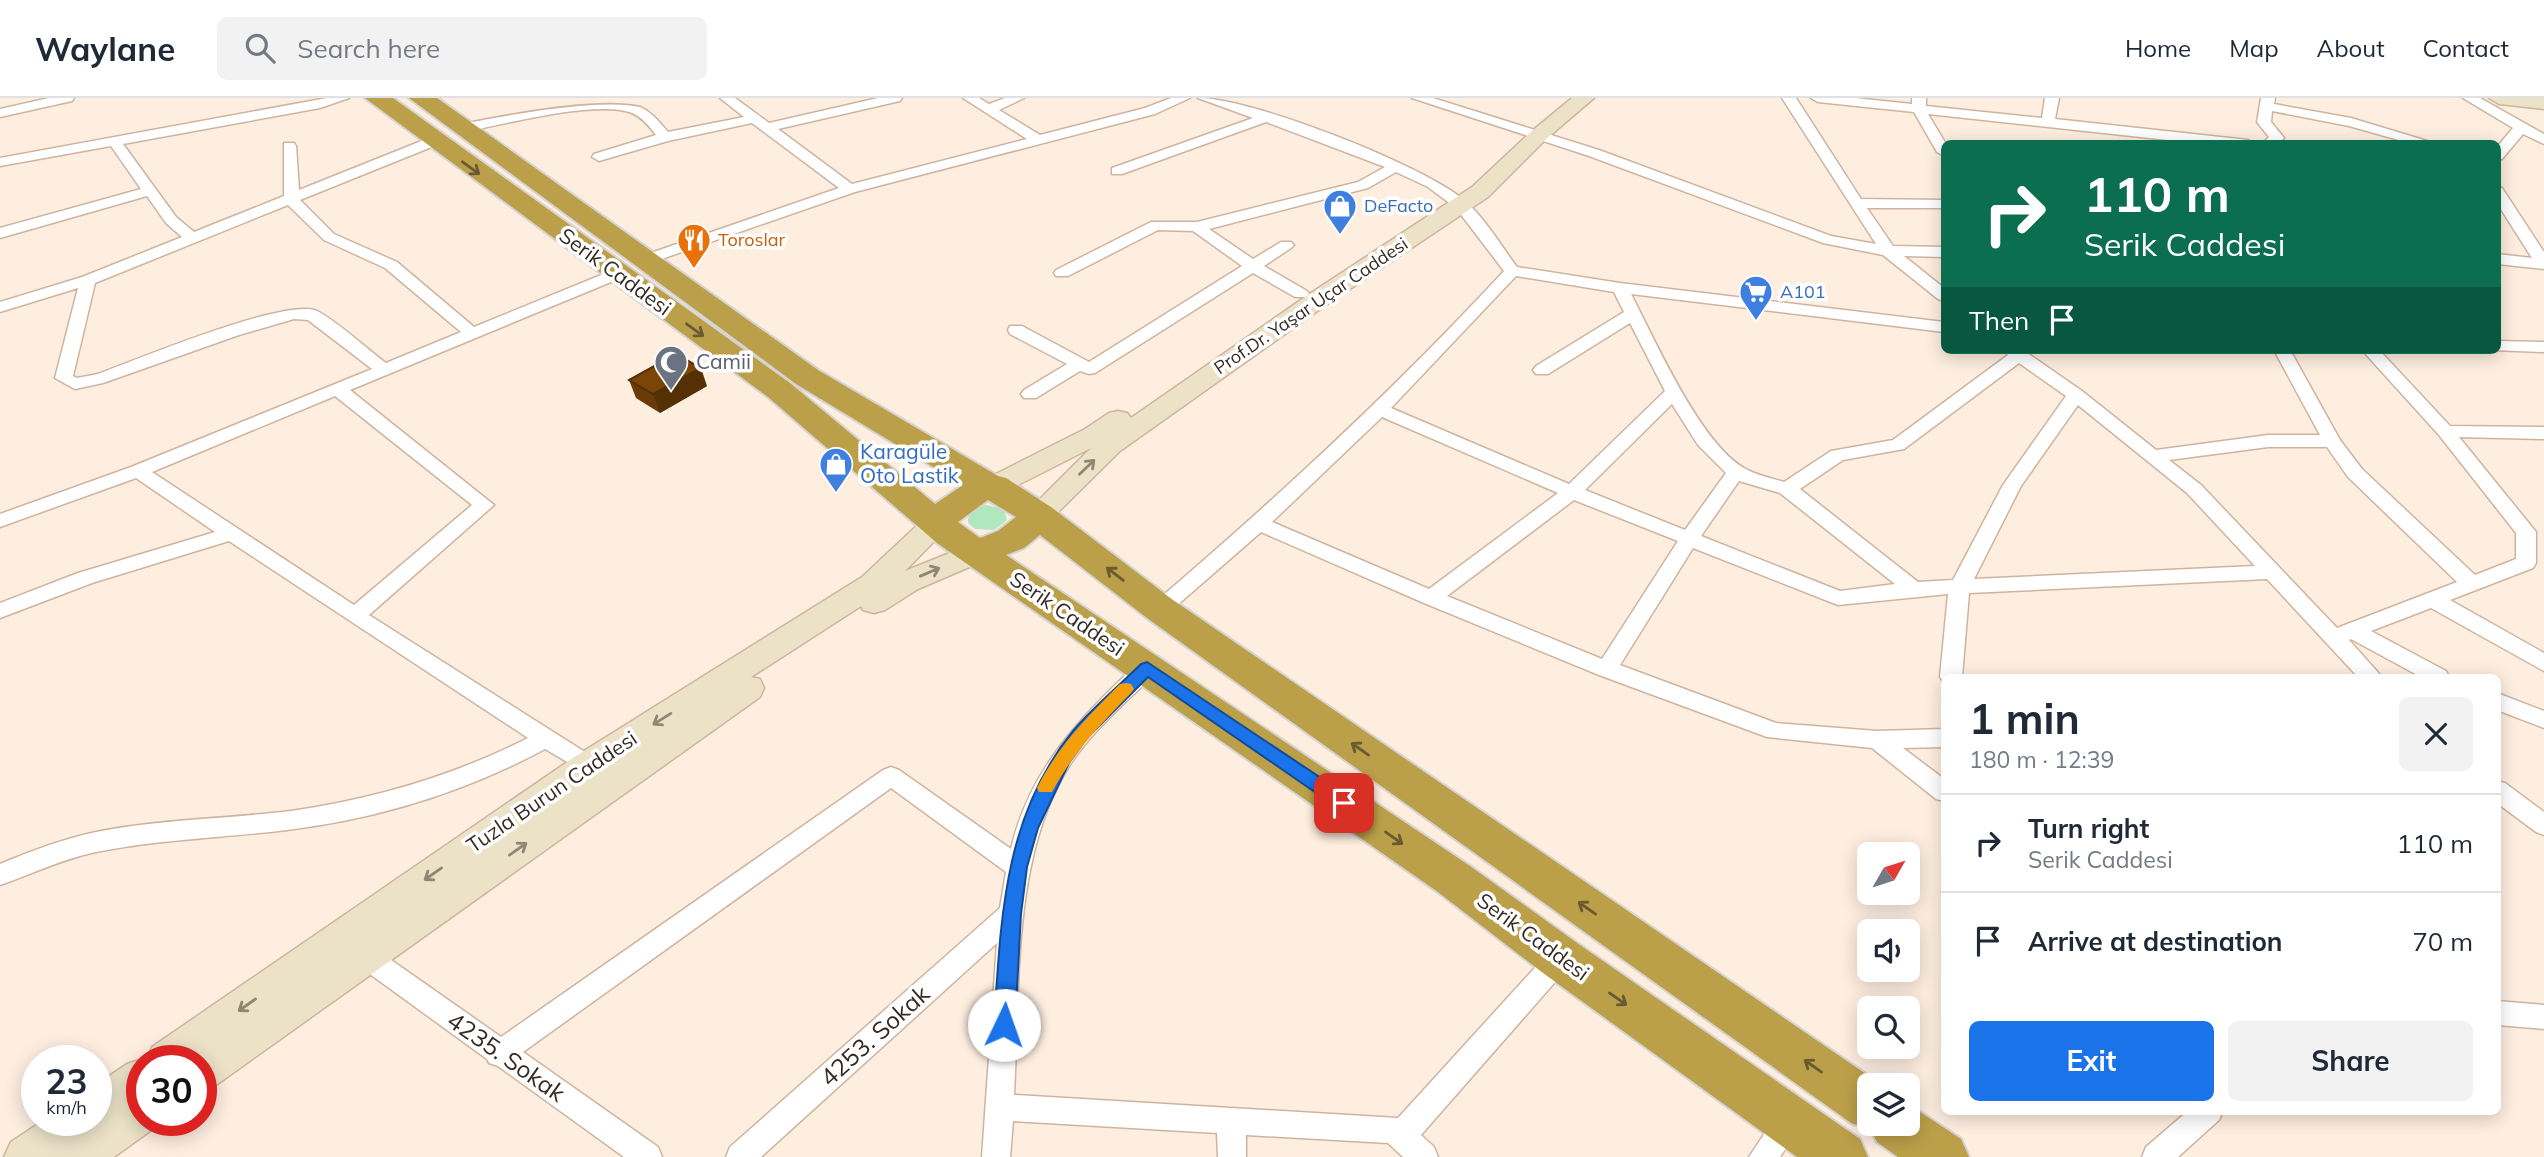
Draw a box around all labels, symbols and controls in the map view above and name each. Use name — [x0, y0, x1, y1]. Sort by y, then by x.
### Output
search box — [217, 17, 707, 80]
text: Waylane — [35, 28, 175, 69]
icon: search — [241, 29, 279, 67]
text: Search here — [297, 32, 440, 65]
text: Home — [2125, 33, 2191, 63]
text: Map — [2229, 33, 2279, 63]
text: About — [2317, 33, 2385, 63]
text: Contact — [2423, 33, 2509, 63]
one-way arrow — [461, 161, 480, 175]
text: 110 m — [2084, 163, 2230, 224]
icon: right — [1969, 168, 2060, 259]
shop icon: DeFacto — [1321, 187, 1359, 236]
place label: DeFacto — [1364, 194, 1433, 217]
restaurant icon: Toroslar — [675, 221, 713, 270]
street label: Serik Caddesi — [555, 222, 677, 321]
text: Serik Caddesi — [2084, 224, 2285, 264]
place label: Toroslar — [718, 228, 785, 251]
street label: Prof.Dr. Yaşar Uçar Caddesi — [1209, 232, 1412, 379]
supermarket icon: A101 — [1737, 273, 1775, 322]
place label: A101 — [1780, 280, 1826, 303]
icon: arrive — [2043, 301, 2081, 339]
text: Then — [1969, 304, 2029, 337]
one-way arrow — [685, 323, 704, 337]
mosque icon: Camii — [652, 343, 690, 392]
place label: Camii — [696, 348, 751, 374]
place label: Karagüle Oto Lastik — [860, 438, 959, 488]
shop icon: Karagüle Oto Lastik — [817, 445, 855, 494]
one-way arrow — [1078, 459, 1095, 476]
one-way arrow — [919, 565, 940, 578]
street label: Serik Caddesi — [1006, 565, 1130, 661]
one-way arrow — [1106, 567, 1125, 582]
text: 1 min — [1969, 692, 2080, 745]
button: close — [2399, 697, 2473, 771]
one-way arrow — [652, 712, 672, 726]
street label: Tuzla Burun Caddesi — [461, 725, 642, 858]
one-way arrow — [1351, 742, 1370, 756]
text: 180 m · 12:39 — [1969, 745, 2114, 774]
pin — [1314, 773, 1374, 833]
icon: arrive — [1325, 784, 1363, 822]
text: Turn right — [2028, 812, 2149, 845]
icon: right — [1969, 824, 2007, 862]
text: 110 m — [2397, 827, 2473, 860]
one-way arrow — [1384, 830, 1403, 845]
one-way arrow — [508, 842, 527, 856]
north arrow — [1857, 842, 1920, 905]
map controls — [1857, 842, 1920, 1136]
text: Serik Caddesi — [2028, 845, 2173, 874]
one-way arrow — [424, 867, 443, 881]
street label: Serik Caddesi — [1473, 887, 1595, 986]
one-way arrow — [1578, 901, 1597, 915]
button: sound — [1857, 919, 1920, 982]
icon: arrive — [1969, 922, 2007, 960]
text: Arrive at destination — [2028, 925, 2283, 958]
text: 70 m — [2412, 925, 2473, 958]
street label: 4253. Sokak — [813, 978, 936, 1092]
position arrow — [967, 988, 1041, 1062]
one-way arrow — [1608, 992, 1627, 1006]
button: search — [1857, 996, 1920, 1059]
one-way arrow — [238, 998, 257, 1012]
street label: 4235. Sokak — [442, 1005, 572, 1108]
button: Exit — [1969, 1021, 2214, 1101]
button: Share — [2228, 1021, 2473, 1101]
speed limit sign: 30 — [126, 1045, 217, 1136]
text: 23 — [45, 1059, 88, 1103]
one-way arrow — [1804, 1059, 1823, 1073]
button: layers — [1857, 1073, 1920, 1136]
text: km/h — [46, 1096, 87, 1119]

